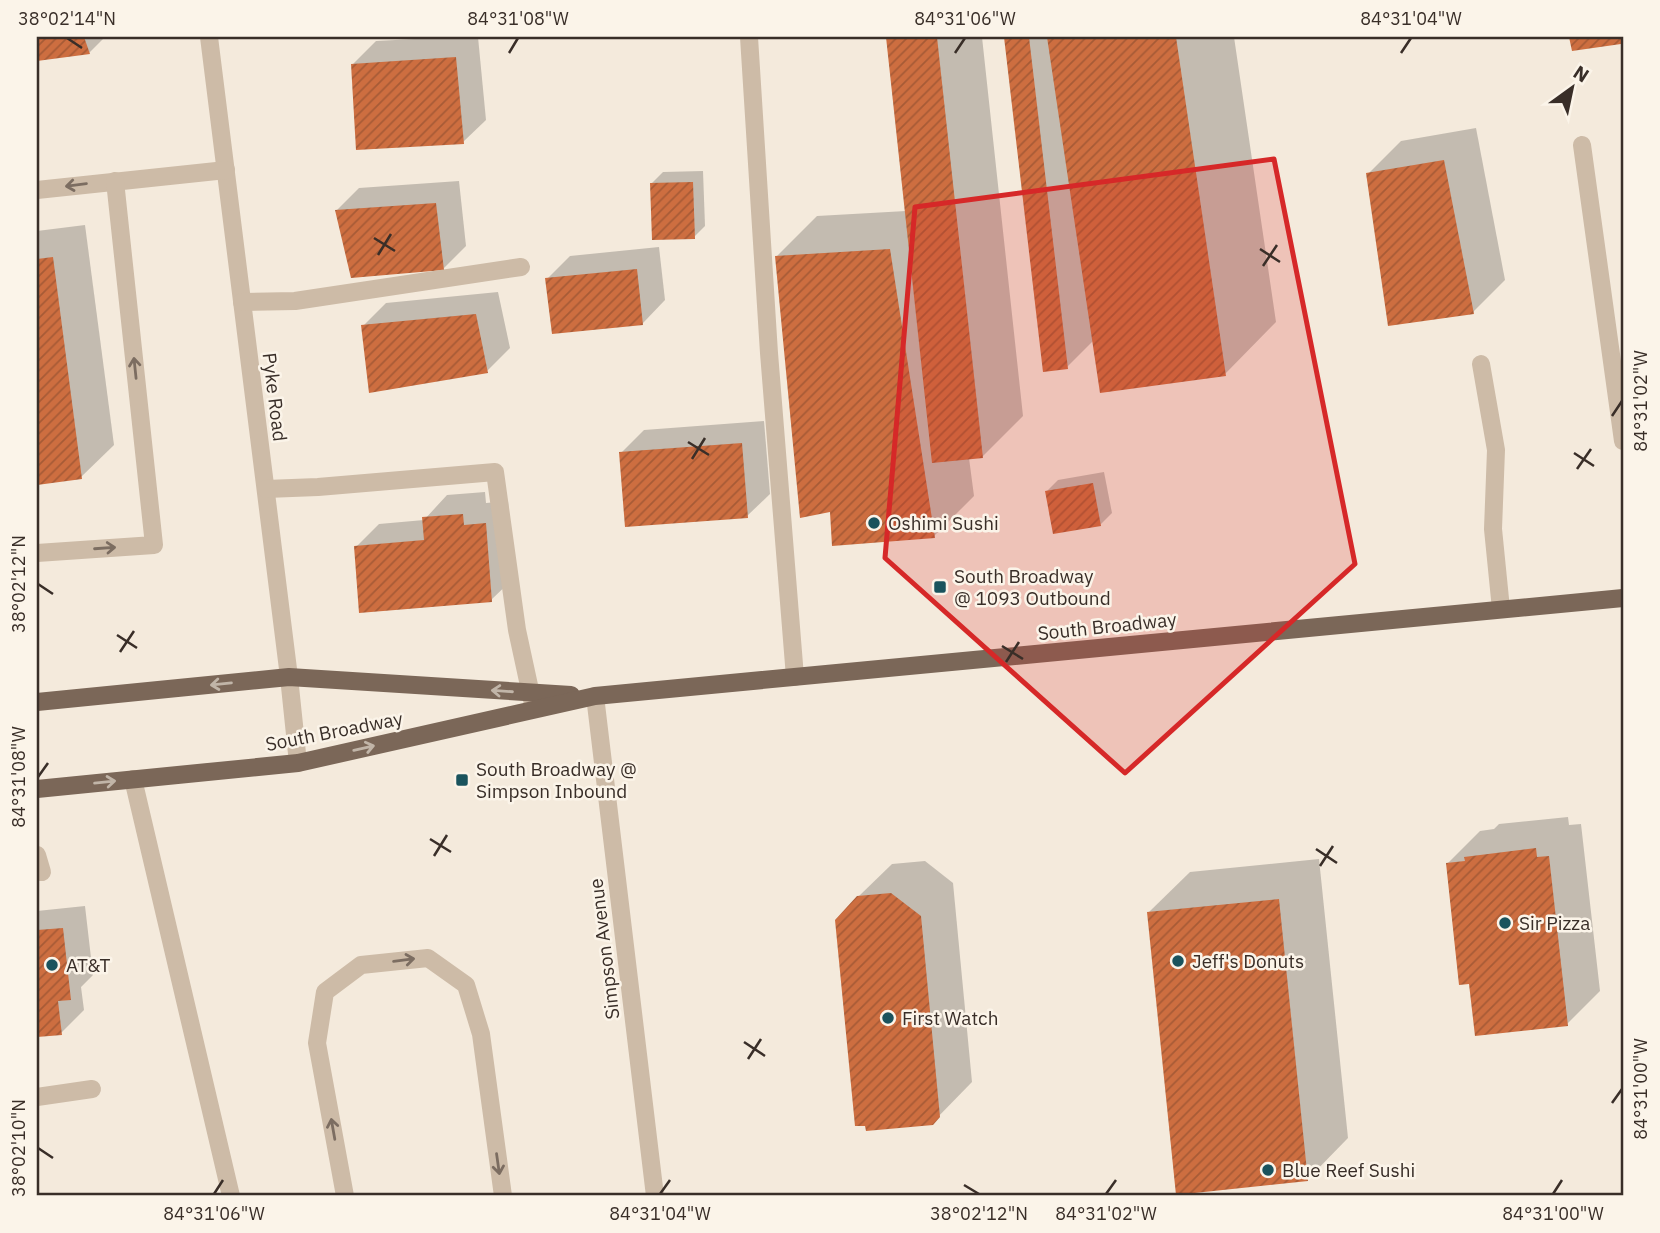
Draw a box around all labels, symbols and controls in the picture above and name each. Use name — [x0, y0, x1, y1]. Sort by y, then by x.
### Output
text: 38°02'14"N — [18, 7, 116, 30]
text: 84°31'08"W — [467, 7, 569, 30]
text: 84°31'06"W — [914, 7, 1016, 30]
text: 84°31'04"W — [1360, 7, 1462, 30]
north arrow — [1538, 52, 1608, 122]
text: N — [1569, 60, 1594, 88]
one-way arrow — [65, 179, 88, 192]
text: 84°31'02"W — [1629, 350, 1652, 452]
street label: Pyke Road — [258, 351, 292, 443]
one-way arrow — [128, 357, 141, 380]
place label: Oshimi Sushi — [888, 511, 999, 535]
marker: Oshimi Sushi — [866, 515, 882, 531]
text: 38°02'12"N — [7, 535, 30, 633]
one-way arrow — [93, 542, 116, 555]
place label: South Broadway @ 1093 Outbound — [954, 564, 1111, 610]
marker: South Broadway @ 1093 Outbound — [932, 579, 948, 595]
street label: South Broadway — [1036, 607, 1178, 645]
one-way arrow — [210, 678, 233, 691]
one-way arrow — [491, 684, 514, 697]
street label: South Broadway — [263, 706, 405, 756]
text: 84°31'08"W — [7, 726, 30, 828]
one-way arrow — [352, 741, 375, 754]
place label: South Broadway @ Simpson Inbound — [476, 757, 637, 803]
marker: South Broadway @ Simpson Inbound — [454, 772, 470, 788]
one-way arrow — [93, 775, 115, 788]
street label: Simpson Avenue — [583, 877, 625, 1021]
place label: Sir Pizza — [1519, 911, 1590, 935]
marker: Sir Pizza — [1497, 915, 1513, 931]
place label: Jeff's Donuts — [1192, 949, 1304, 973]
place label: AT&T — [66, 953, 111, 977]
marker: Jeff's Donuts — [1170, 953, 1186, 969]
one-way arrow — [392, 954, 415, 967]
marker: AT&T — [44, 957, 60, 973]
place label: First Watch — [902, 1006, 998, 1030]
marker: First Watch — [880, 1010, 896, 1026]
text: 84°31'00"W — [1629, 1038, 1652, 1140]
text: 38°02'10"N — [7, 1099, 30, 1197]
one-way arrow — [325, 1118, 339, 1141]
one-way arrow — [492, 1152, 505, 1175]
place label: Blue Reef Sushi — [1282, 1158, 1415, 1182]
marker: Blue Reef Sushi — [1260, 1162, 1276, 1178]
text: 84°31'06"W — [163, 1202, 265, 1225]
text: 84°31'04"W — [609, 1202, 711, 1225]
text: 38°02'12"N — [930, 1202, 1028, 1225]
text: 84°31'02"W — [1055, 1202, 1157, 1225]
text: 84°31'00"W — [1502, 1202, 1604, 1225]

